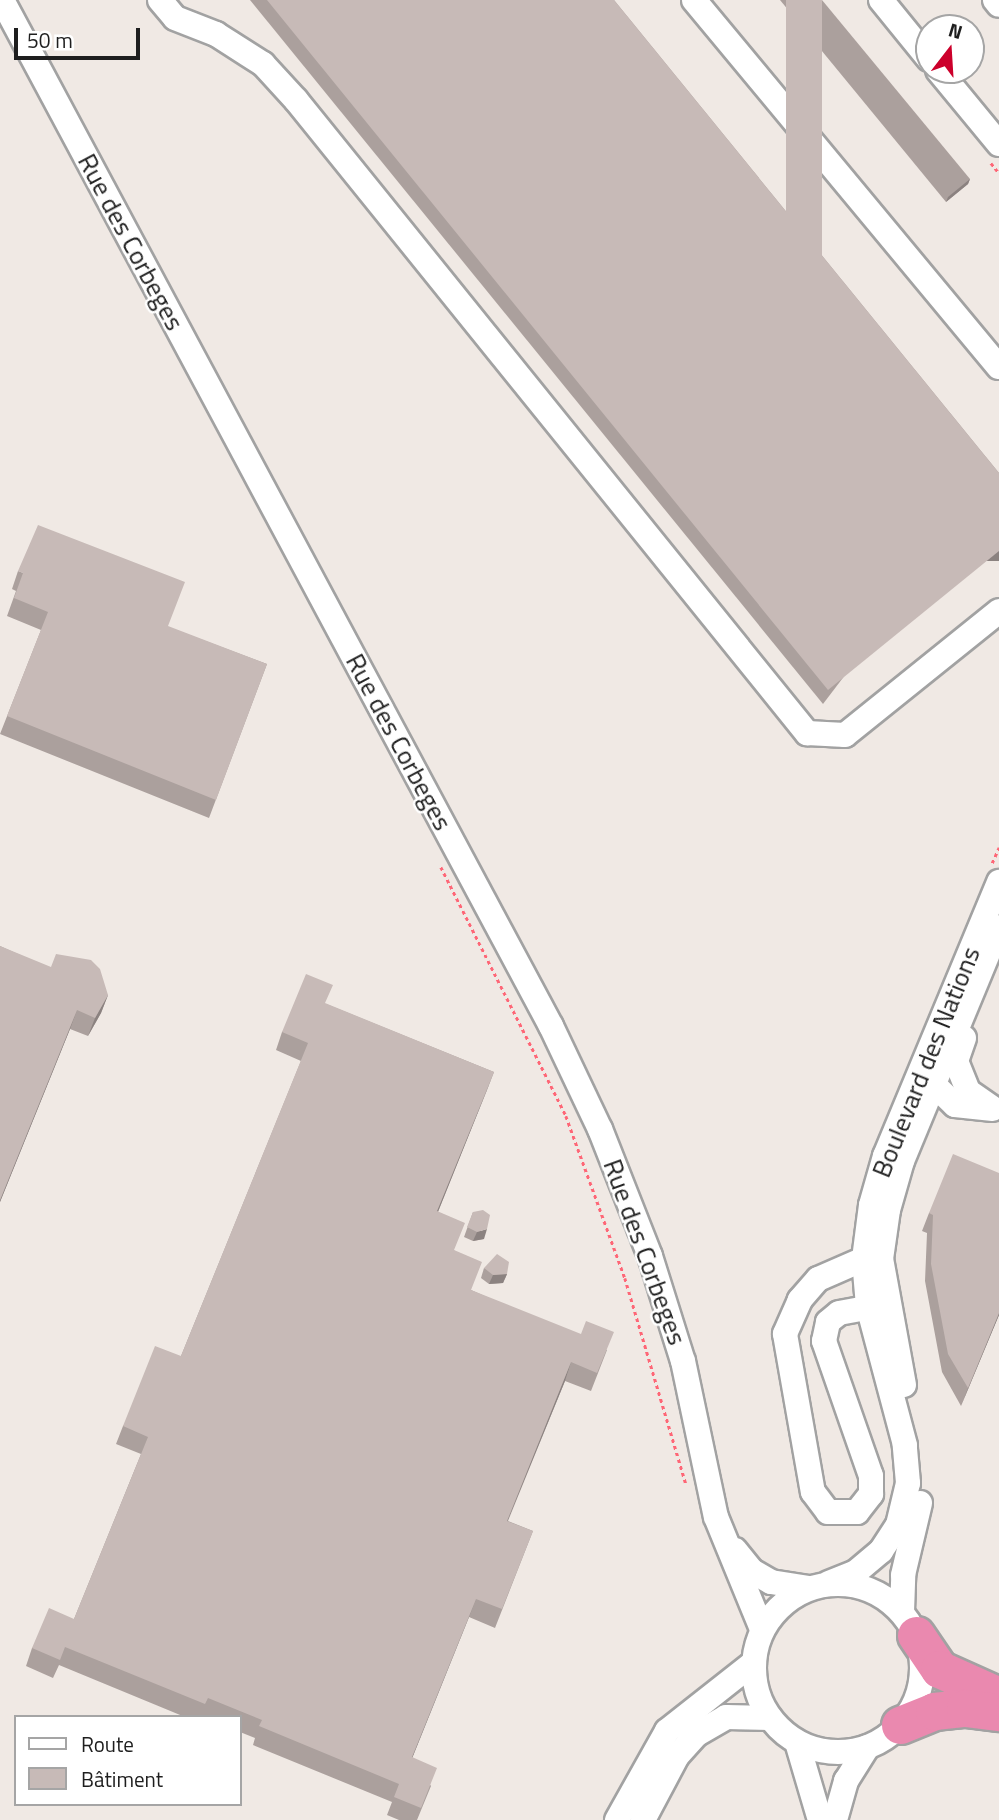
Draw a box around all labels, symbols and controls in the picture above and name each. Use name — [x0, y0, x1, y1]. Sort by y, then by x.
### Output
scale bar — [18, 14, 144, 58]
north arrow — [915, 14, 985, 84]
text: N — [945, 15, 966, 46]
text: 50 m — [27, 24, 73, 56]
street label: Rue des Corbeges — [71, 148, 191, 336]
street label: Rue des Corbeges — [339, 648, 459, 836]
street label: Boulevard des Nations — [865, 942, 987, 1182]
street label: Rue des Corbeges — [597, 1155, 693, 1349]
legend — [14, 1715, 242, 1806]
text: Route — [81, 1728, 134, 1760]
text: Bâtiment — [81, 1763, 163, 1795]

